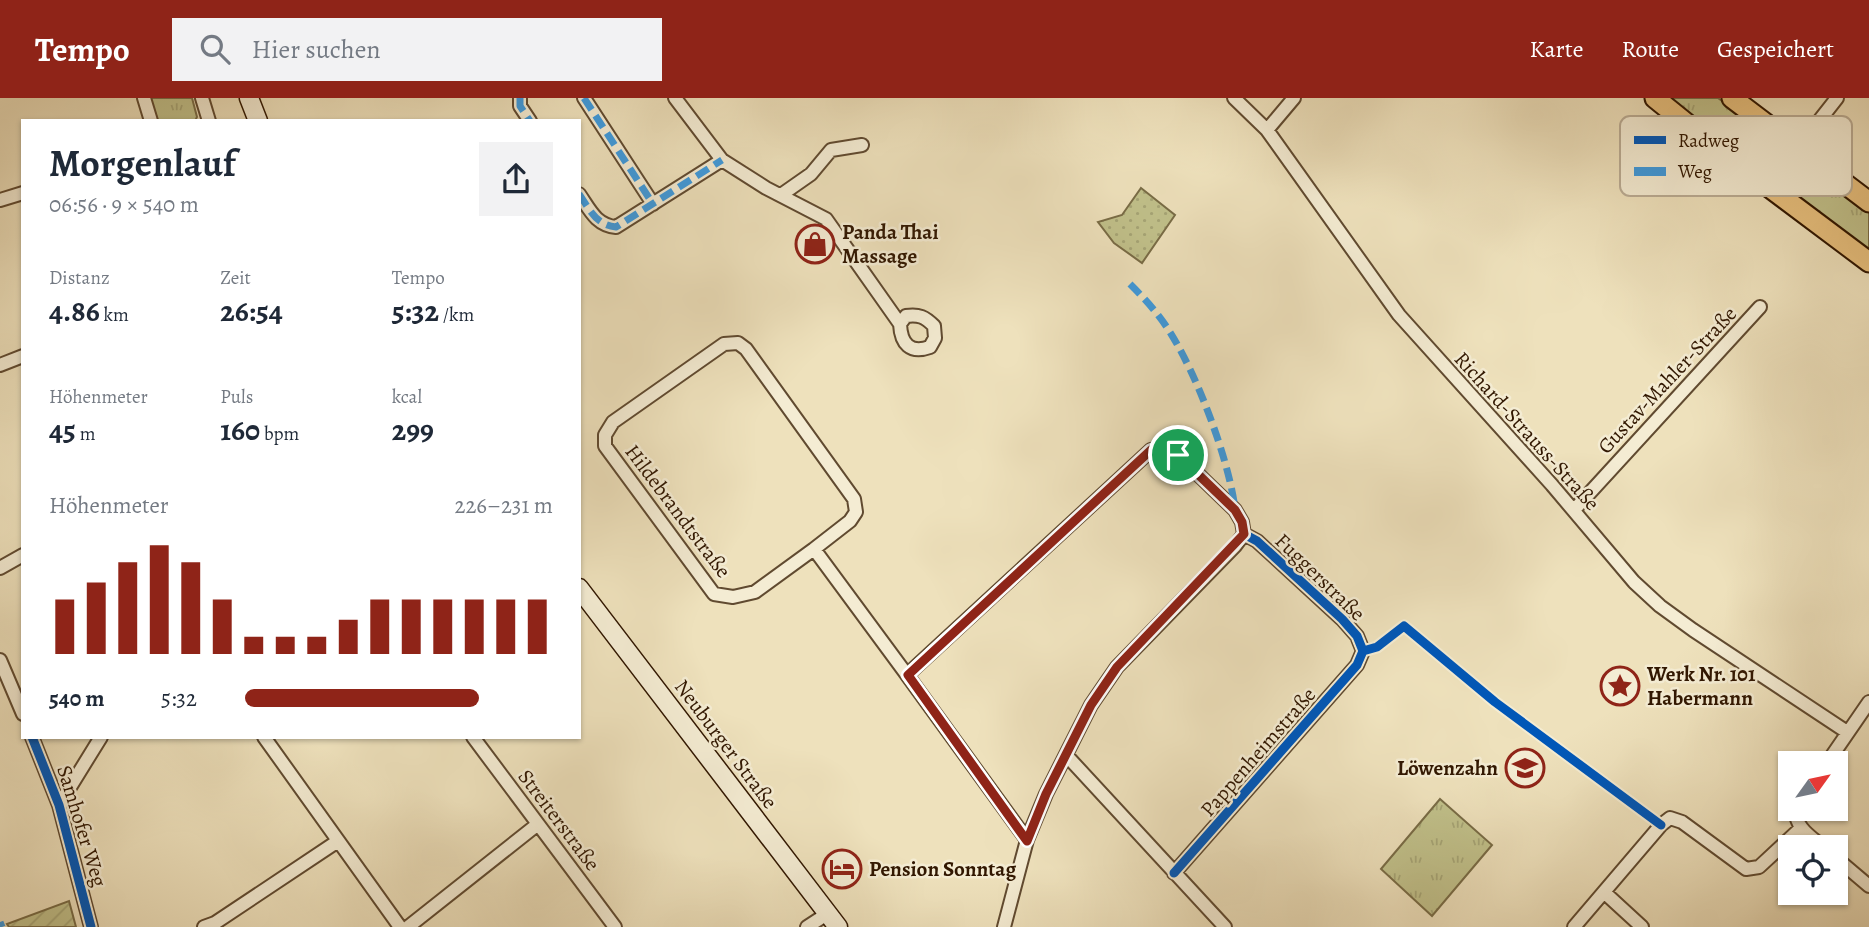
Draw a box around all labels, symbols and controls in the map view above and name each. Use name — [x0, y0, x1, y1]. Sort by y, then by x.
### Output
search box — [172, 18, 662, 81]
text: Tempo — [35, 27, 130, 72]
icon: search — [196, 30, 234, 68]
text: Hier suchen — [252, 32, 381, 67]
text: Karte — [1530, 33, 1583, 65]
text: Route — [1621, 33, 1679, 65]
text: Gespeichert — [1717, 33, 1834, 65]
legend — [1620, 116, 1852, 196]
text: Radweg — [1678, 128, 1740, 154]
text: Morgenlauf — [49, 137, 236, 189]
button: share — [479, 142, 553, 216]
text: Weg — [1677, 159, 1713, 185]
text: 06:56 · 9 × 540 m — [49, 189, 199, 220]
place label: Panda Thai Massage — [842, 218, 939, 270]
shop icon: Panda Thai Massage — [794, 223, 836, 265]
text: Distanz — [49, 265, 110, 291]
text: Zeit — [220, 265, 251, 291]
text: Tempo — [392, 265, 445, 291]
text: 4.86 — [49, 291, 100, 331]
text: 26:54 — [220, 291, 283, 331]
text: 5:32 — [392, 291, 439, 331]
street label: Gustav-Mahler-Straße — [1591, 300, 1743, 460]
text: km — [100, 302, 129, 328]
text: /km — [439, 302, 474, 328]
street label: Richard-Strauss-Straße — [1448, 345, 1606, 517]
text: Höhenmeter — [49, 384, 148, 410]
text: Puls — [220, 384, 253, 410]
text: kcal — [392, 384, 422, 410]
text: 45 — [49, 410, 76, 450]
text: 160 — [220, 410, 260, 450]
text: 299 — [392, 410, 434, 450]
text: m — [76, 421, 96, 447]
text: bpm — [260, 421, 299, 447]
pin — [1148, 425, 1208, 485]
icon: arrive — [1159, 436, 1197, 474]
street label: Hildebrandtstraße — [619, 439, 737, 583]
text: Höhenmeter — [49, 490, 169, 521]
text: 226–231 m — [454, 490, 553, 521]
street label: Fuggerstraße — [1269, 527, 1371, 627]
place label: Werk Nr. 101 Habermann — [1646, 660, 1756, 712]
place icon: Werk Nr. 101 Habermann — [1599, 665, 1641, 707]
street label: Neuburger Straße — [668, 674, 784, 814]
street label: Pappenheimstraße — [1194, 681, 1322, 823]
text: 540 m — [49, 683, 104, 714]
text: 5:32 — [161, 683, 197, 714]
school or university icon: Löwenzahn — [1504, 747, 1546, 789]
north arrow — [1778, 751, 1848, 821]
map controls — [1778, 751, 1848, 905]
place label: Löwenzahn — [1397, 754, 1498, 782]
street label: Samhofer Weg — [50, 762, 114, 891]
street label: Streiterstraße — [512, 763, 606, 877]
button: locate — [1778, 835, 1848, 905]
hotel icon: Pension Sonntag — [821, 848, 863, 890]
place label: Pension Sonntag — [869, 855, 1016, 883]

